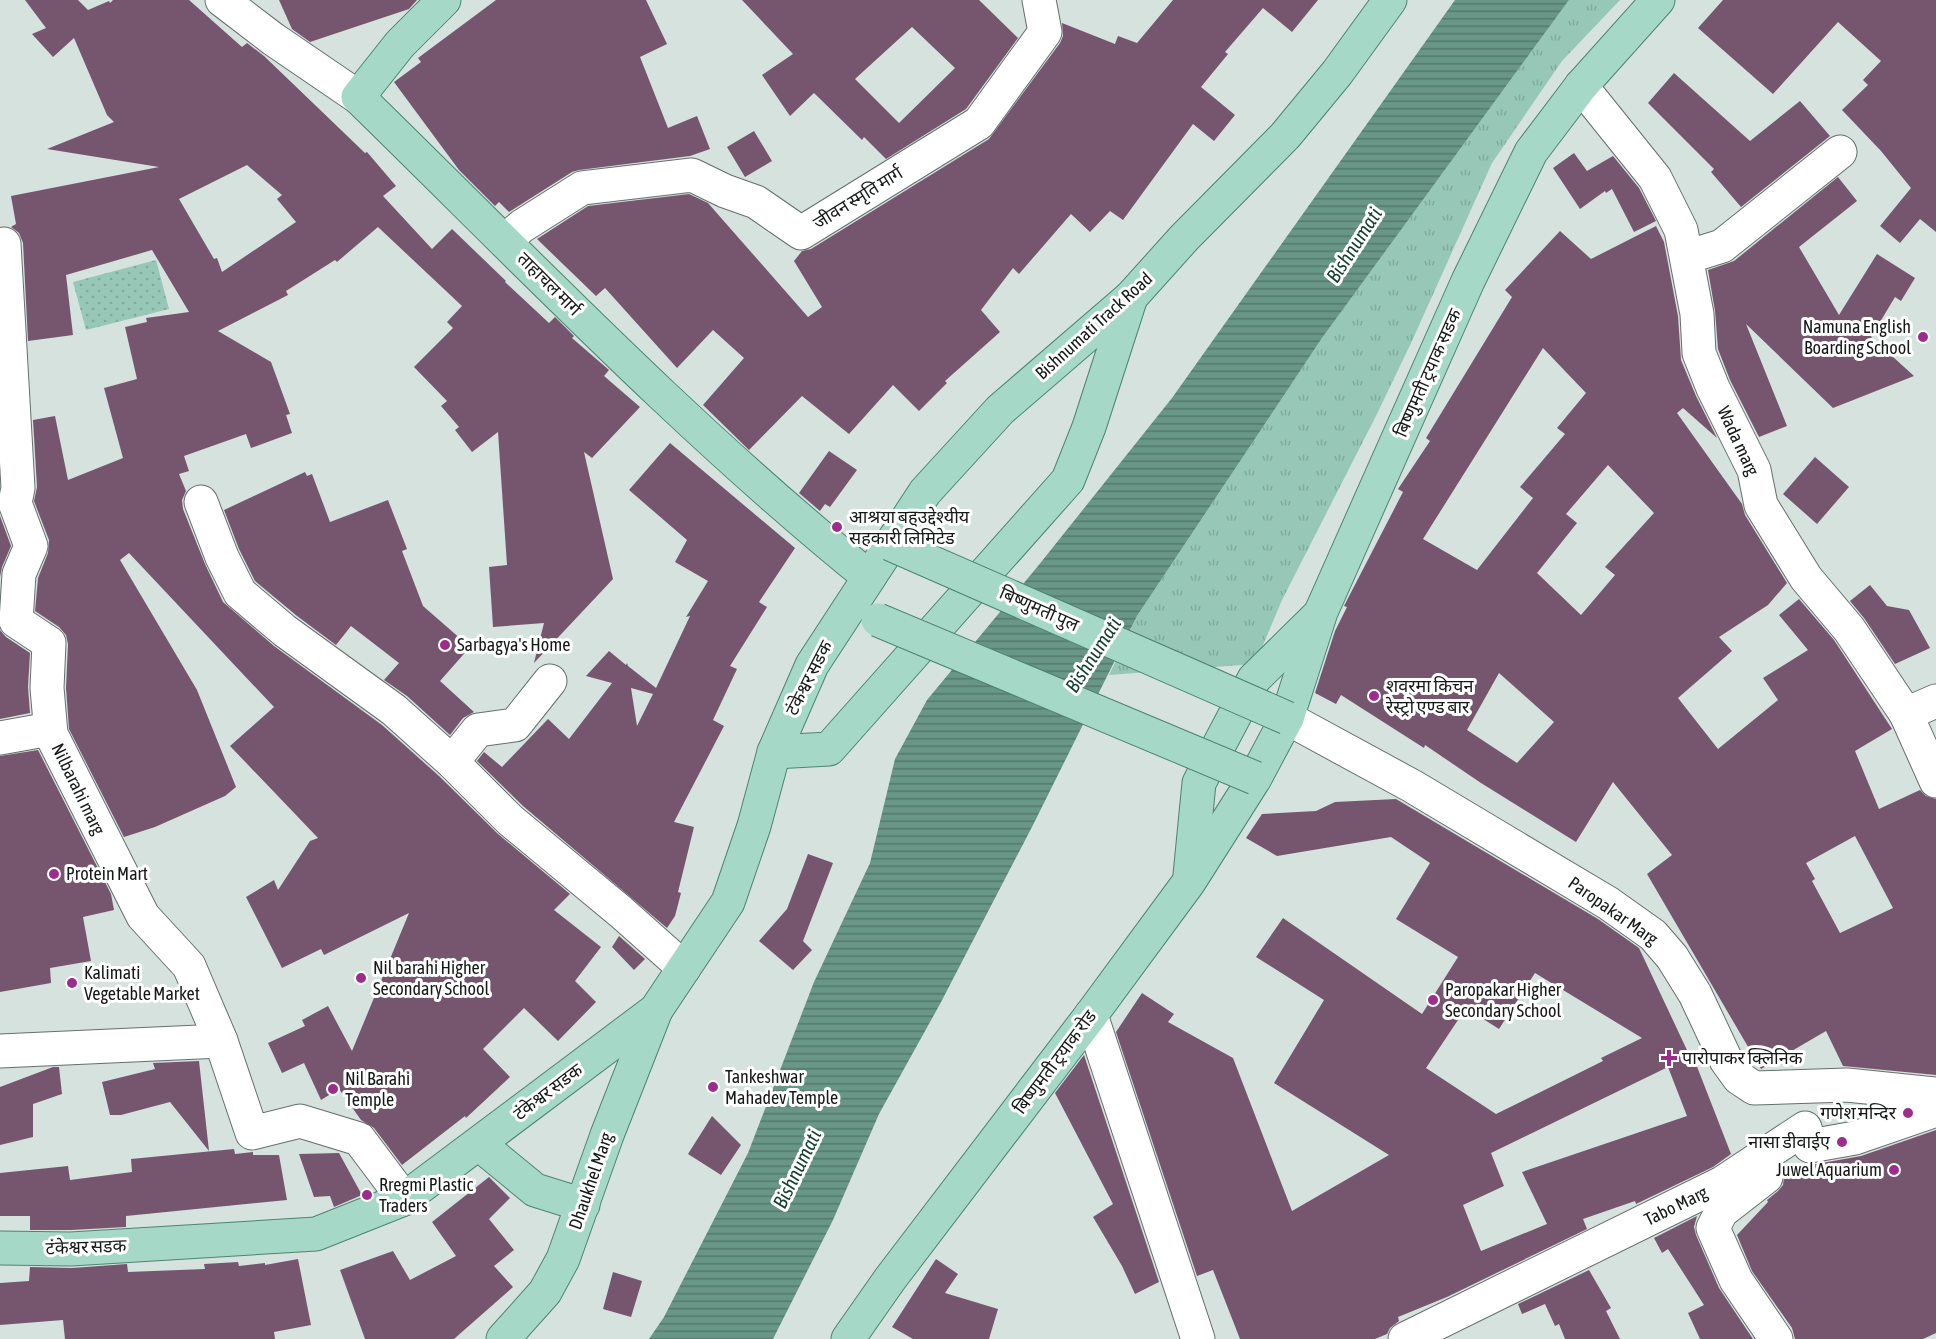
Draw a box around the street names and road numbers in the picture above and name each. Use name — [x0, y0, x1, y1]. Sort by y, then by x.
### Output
street label: जीवन स्मृति मार्ग — [809, 161, 908, 235]
street label: ताहाचल मार्ग — [513, 248, 586, 320]
street label: Bishnumati Track Road — [1031, 268, 1156, 384]
street label: बिष्णुमती ट्रयाक सडक — [1390, 304, 1468, 441]
street label: Wada marg — [1713, 403, 1764, 479]
street label: बिष्णुमती पुल — [996, 582, 1083, 637]
street label: टंकेश्वर सडक — [781, 636, 837, 719]
street label: Nilbarahi marg — [47, 740, 110, 838]
street label: Paropakar Marg — [1564, 872, 1662, 949]
street label: बिष्णुमती ट्रयाक रोड — [1009, 1006, 1102, 1119]
street label: टंकेश्वर सडक — [509, 1058, 587, 1124]
street label: Dhaukhel Marg — [564, 1129, 617, 1232]
street label: Tabo Marg — [1641, 1181, 1711, 1230]
street label: टंकेश्वर सडक — [45, 1235, 128, 1258]

